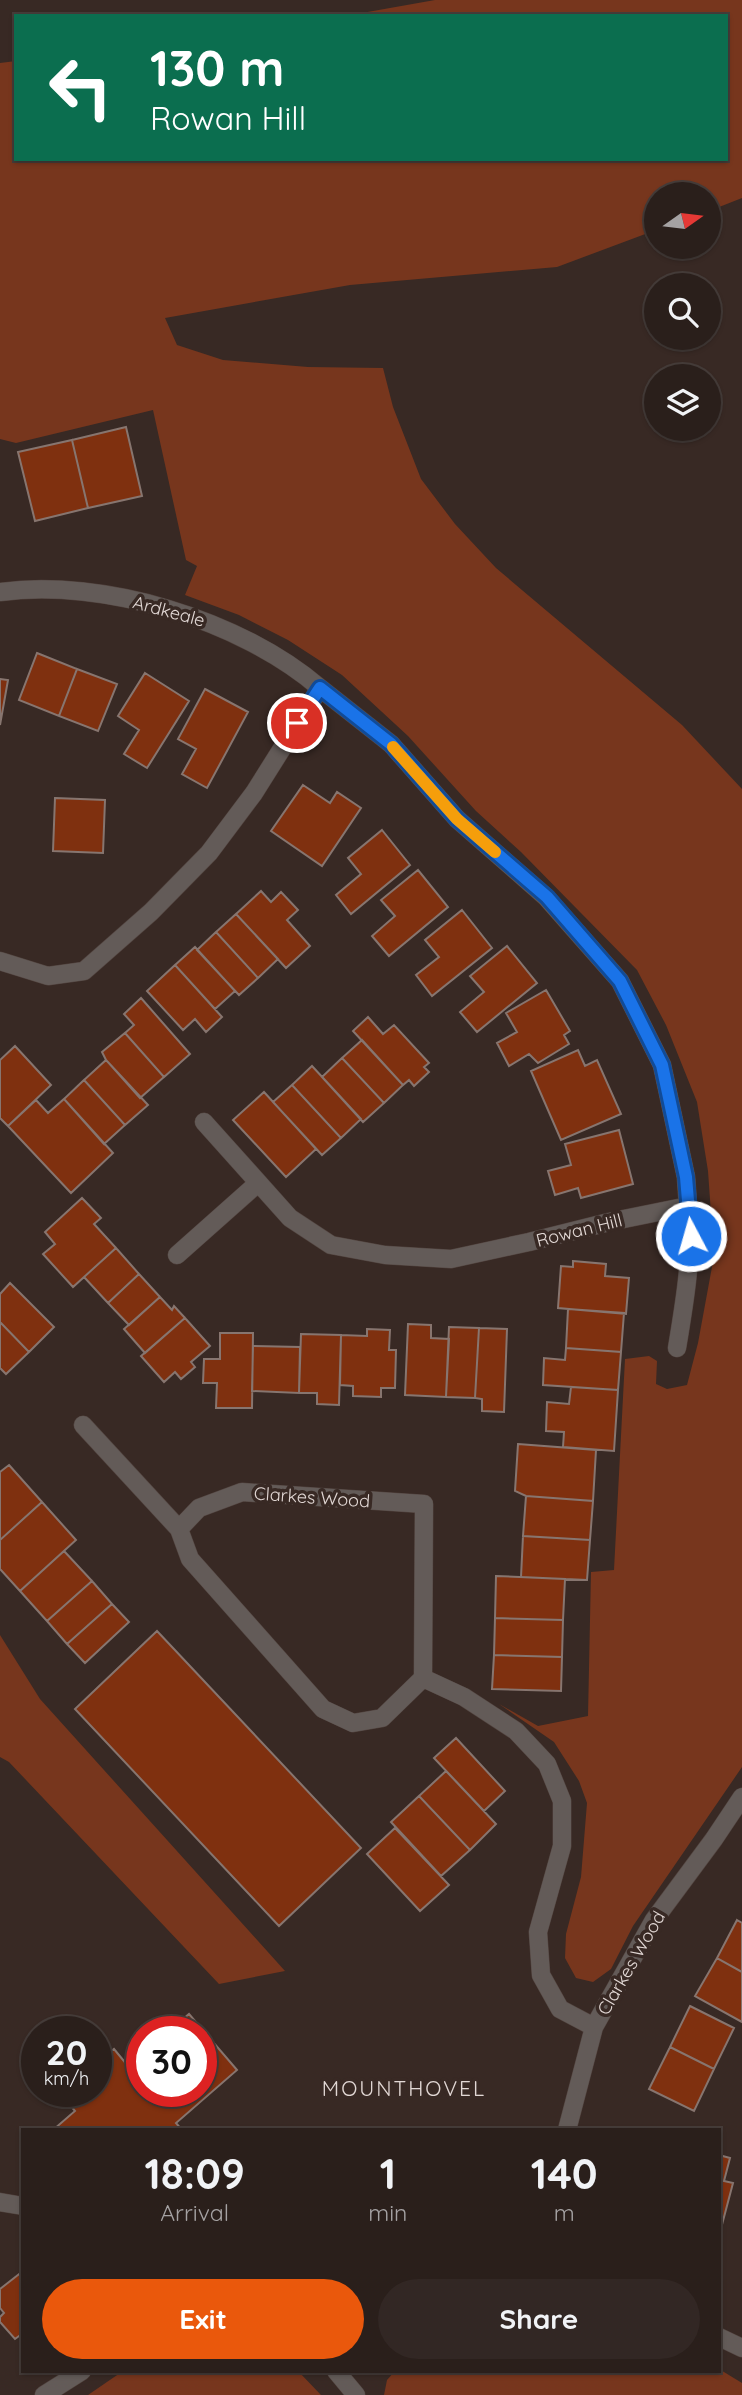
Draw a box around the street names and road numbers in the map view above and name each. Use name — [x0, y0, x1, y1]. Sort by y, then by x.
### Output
street label: Ardkeale — [130, 590, 208, 632]
street label: Rowan Hill — [534, 1208, 624, 1252]
street label: Clarkes Wood — [253, 1481, 371, 1513]
street label: Clarkes Wood — [592, 1907, 670, 2019]

